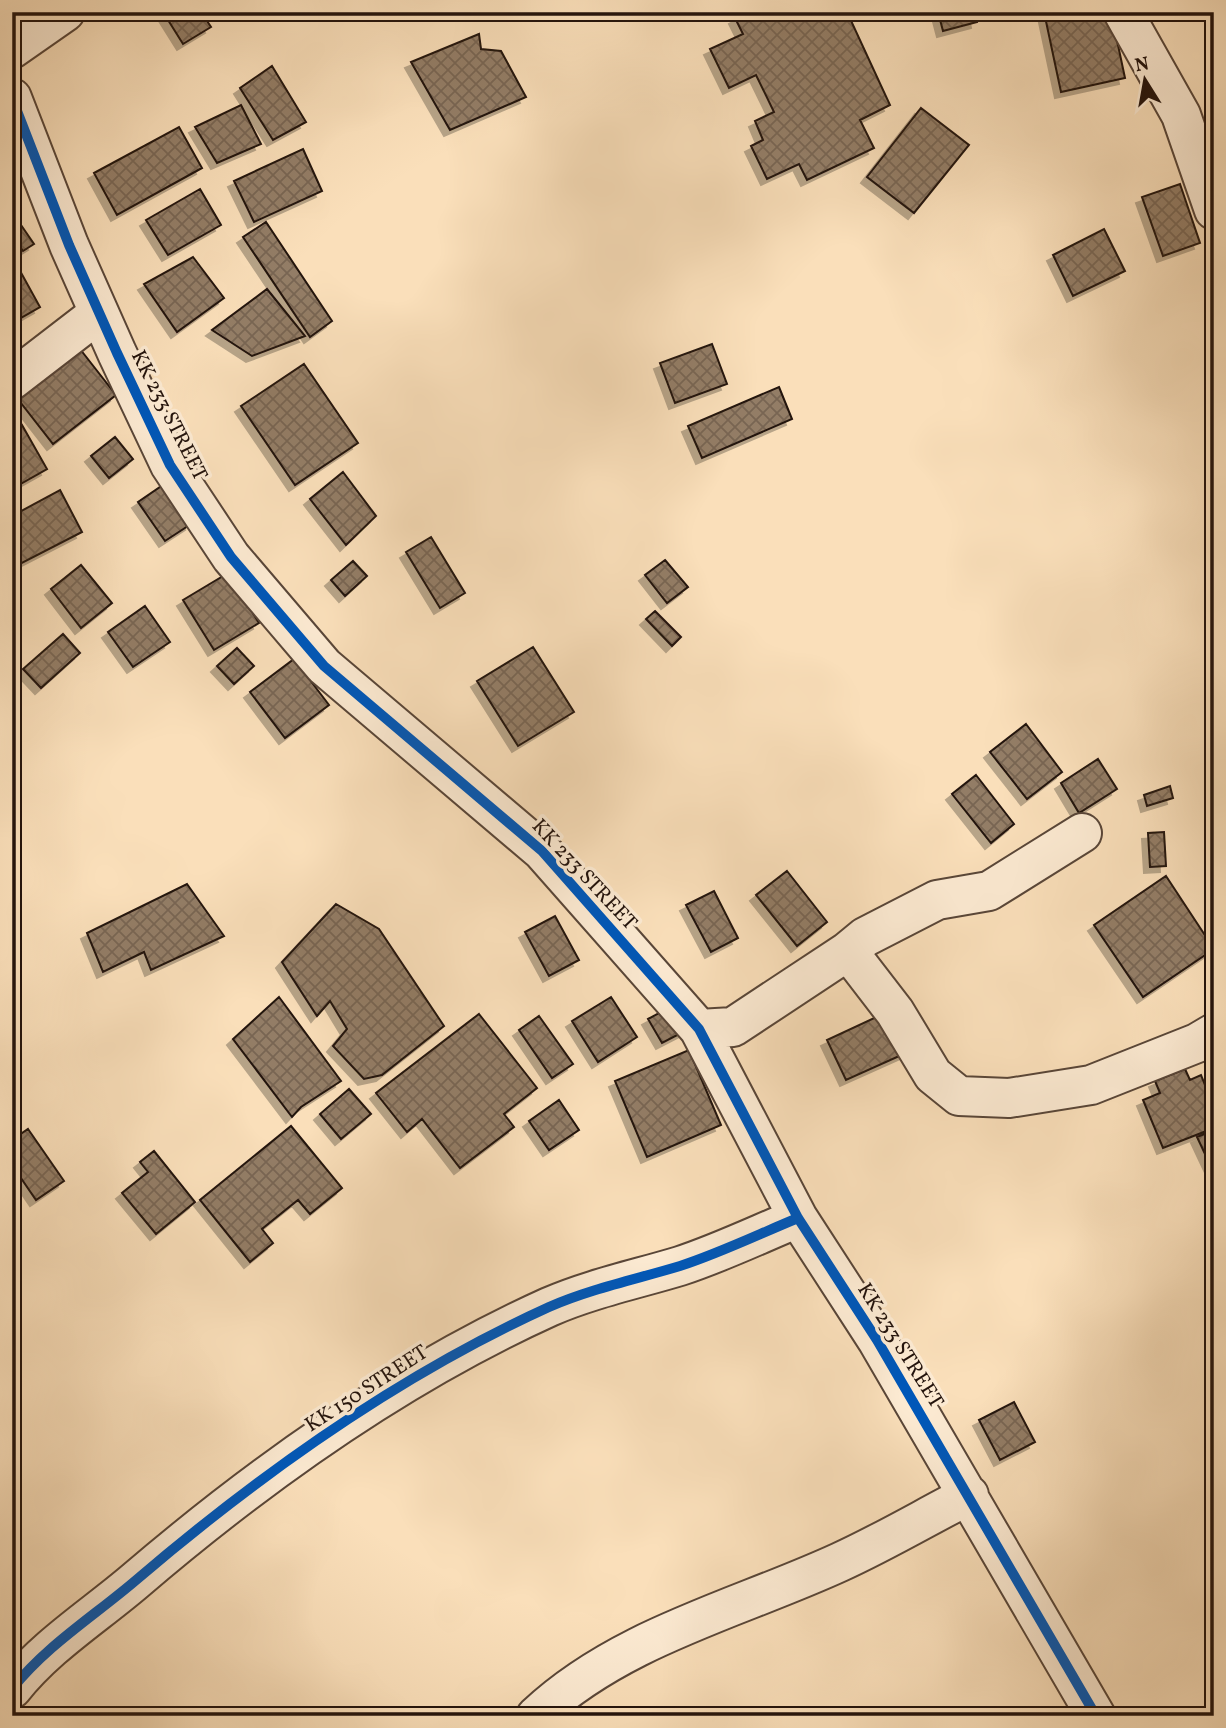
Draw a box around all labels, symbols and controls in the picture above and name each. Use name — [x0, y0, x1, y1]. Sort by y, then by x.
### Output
north arrow — [1110, 46, 1180, 116]
text: N — [1133, 51, 1152, 79]
street label: KK 233 STREET — [123, 345, 214, 486]
street label: KK 233 STREET — [525, 813, 643, 937]
street label: KK 233 STREET — [850, 1278, 950, 1414]
street label: KK 150 STREET — [300, 1339, 434, 1440]

